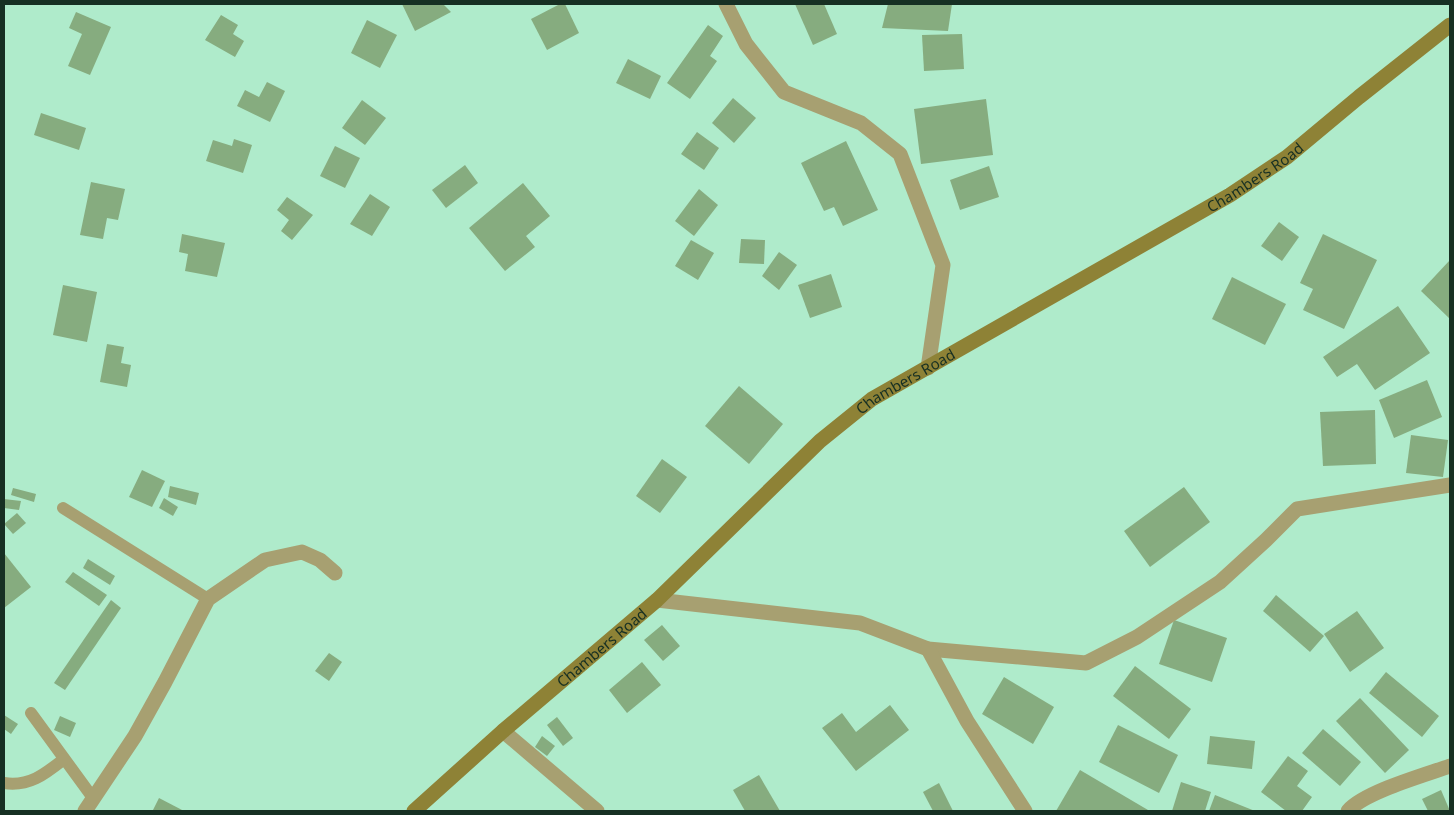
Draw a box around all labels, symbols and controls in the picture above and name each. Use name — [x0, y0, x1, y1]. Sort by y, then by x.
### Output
street label: Chambers Road — [1203, 138, 1307, 216]
street label: Chambers Road — [851, 344, 958, 418]
street label: Chambers Road — [552, 603, 651, 691]

